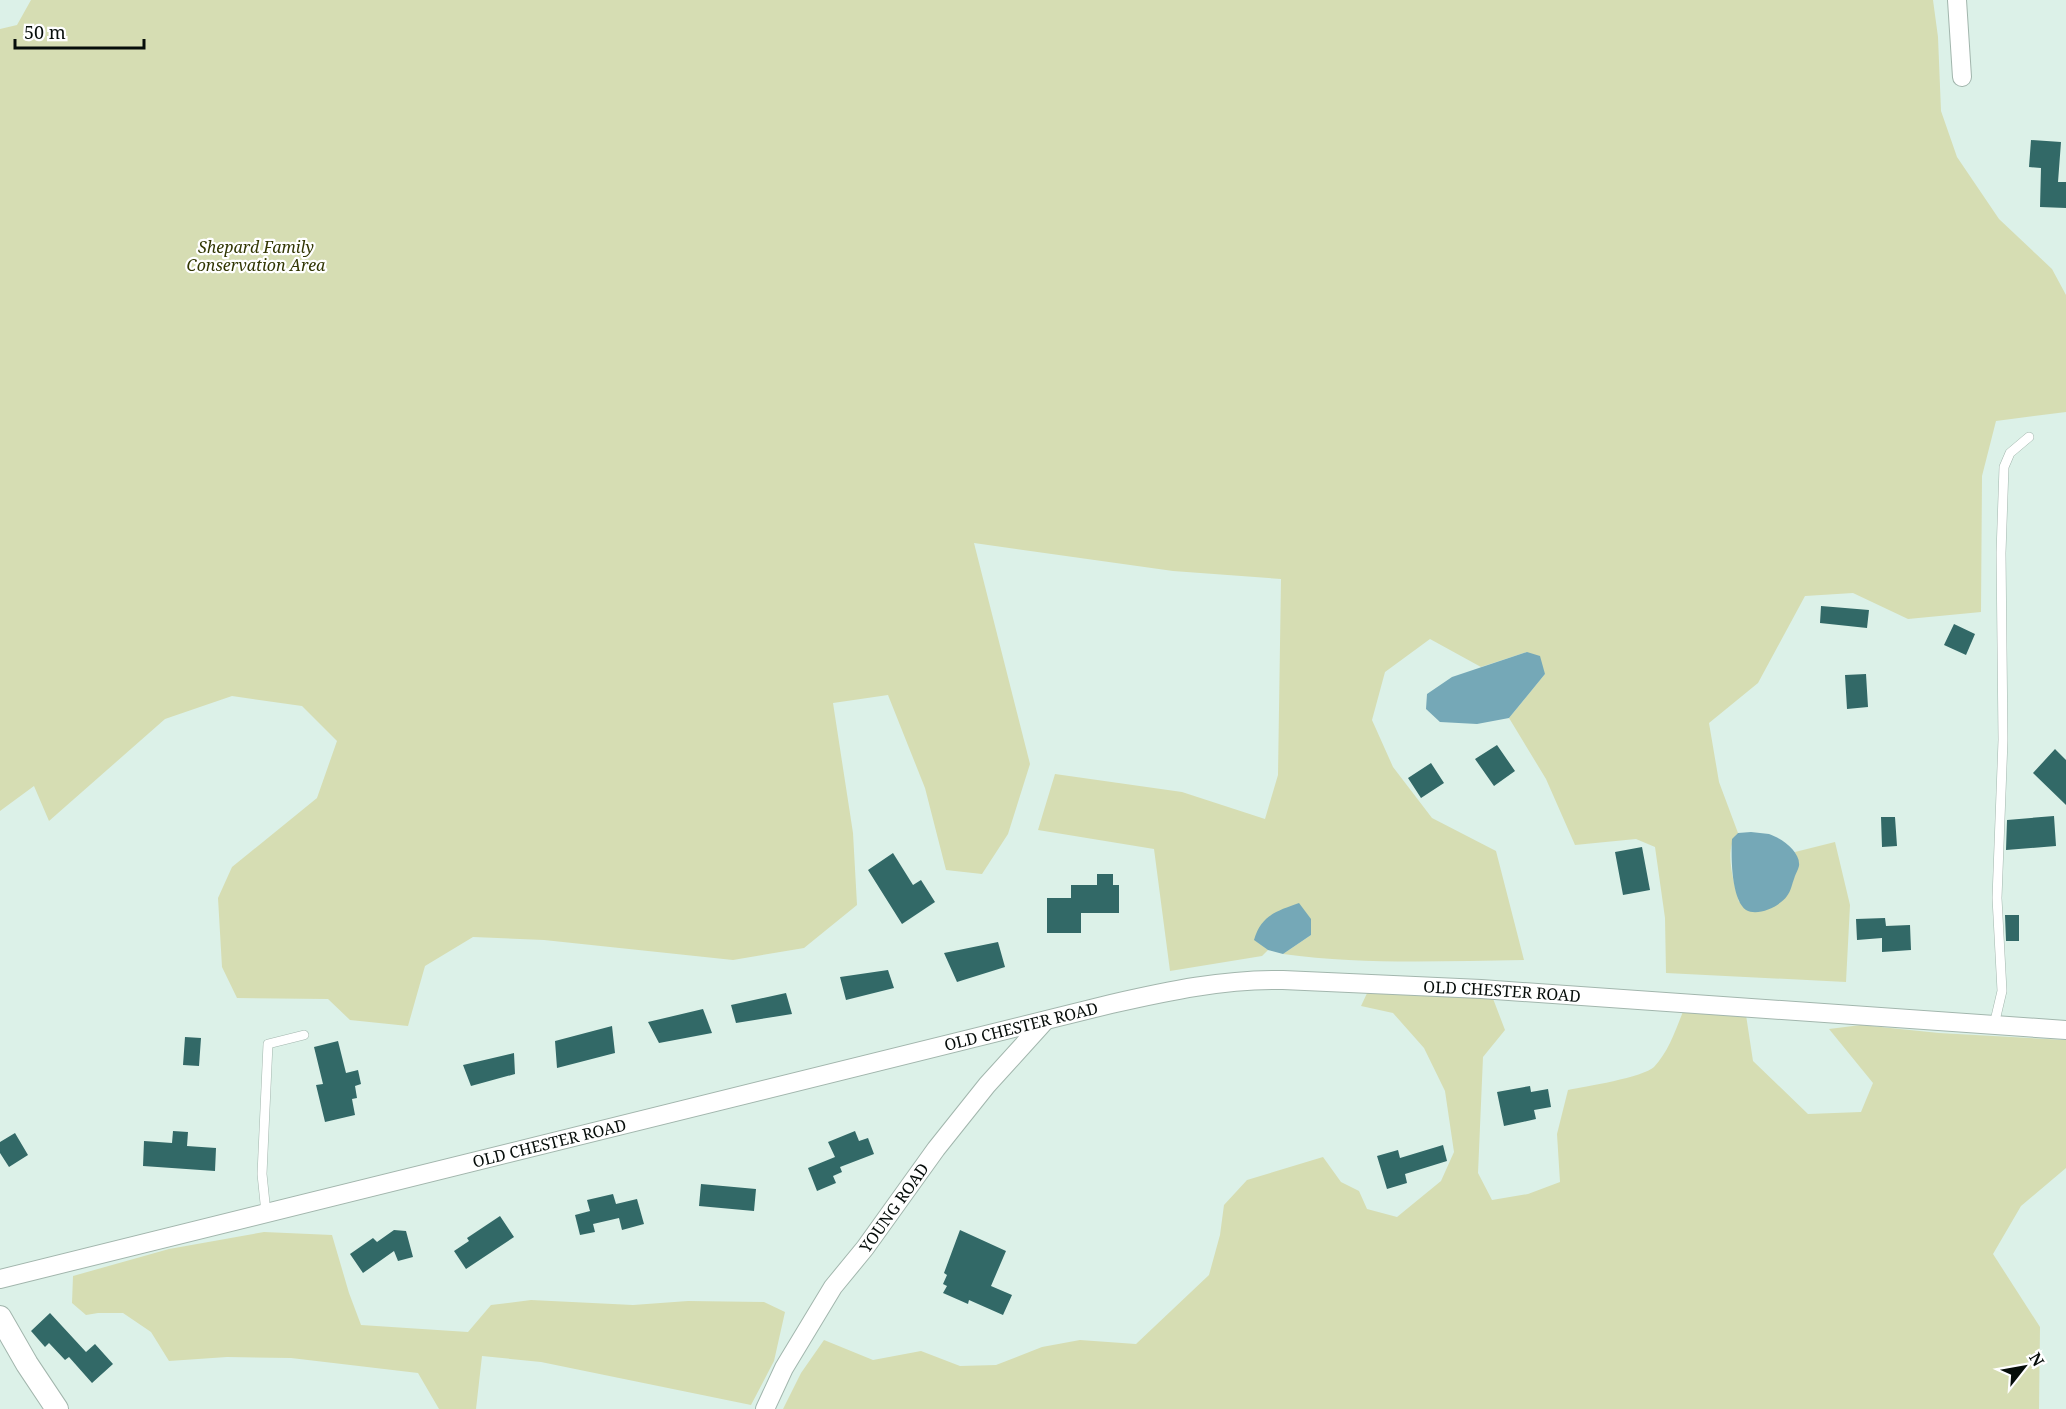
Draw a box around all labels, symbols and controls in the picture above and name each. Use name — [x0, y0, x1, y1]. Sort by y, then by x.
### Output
scale bar — [15, 12, 144, 50]
text: 50 m — [24, 20, 66, 44]
park label: Shepard Family Conservation Area — [187, 236, 326, 276]
street label: OLD CHESTER ROAD — [1423, 975, 1582, 1007]
street label: OLD CHESTER ROAD — [942, 997, 1100, 1056]
street label: OLD CHESTER ROAD — [470, 1113, 629, 1173]
street label: YOUNG ROAD — [854, 1158, 934, 1258]
north arrow — [1994, 1337, 2054, 1397]
text: N — [2024, 1348, 2050, 1371]

